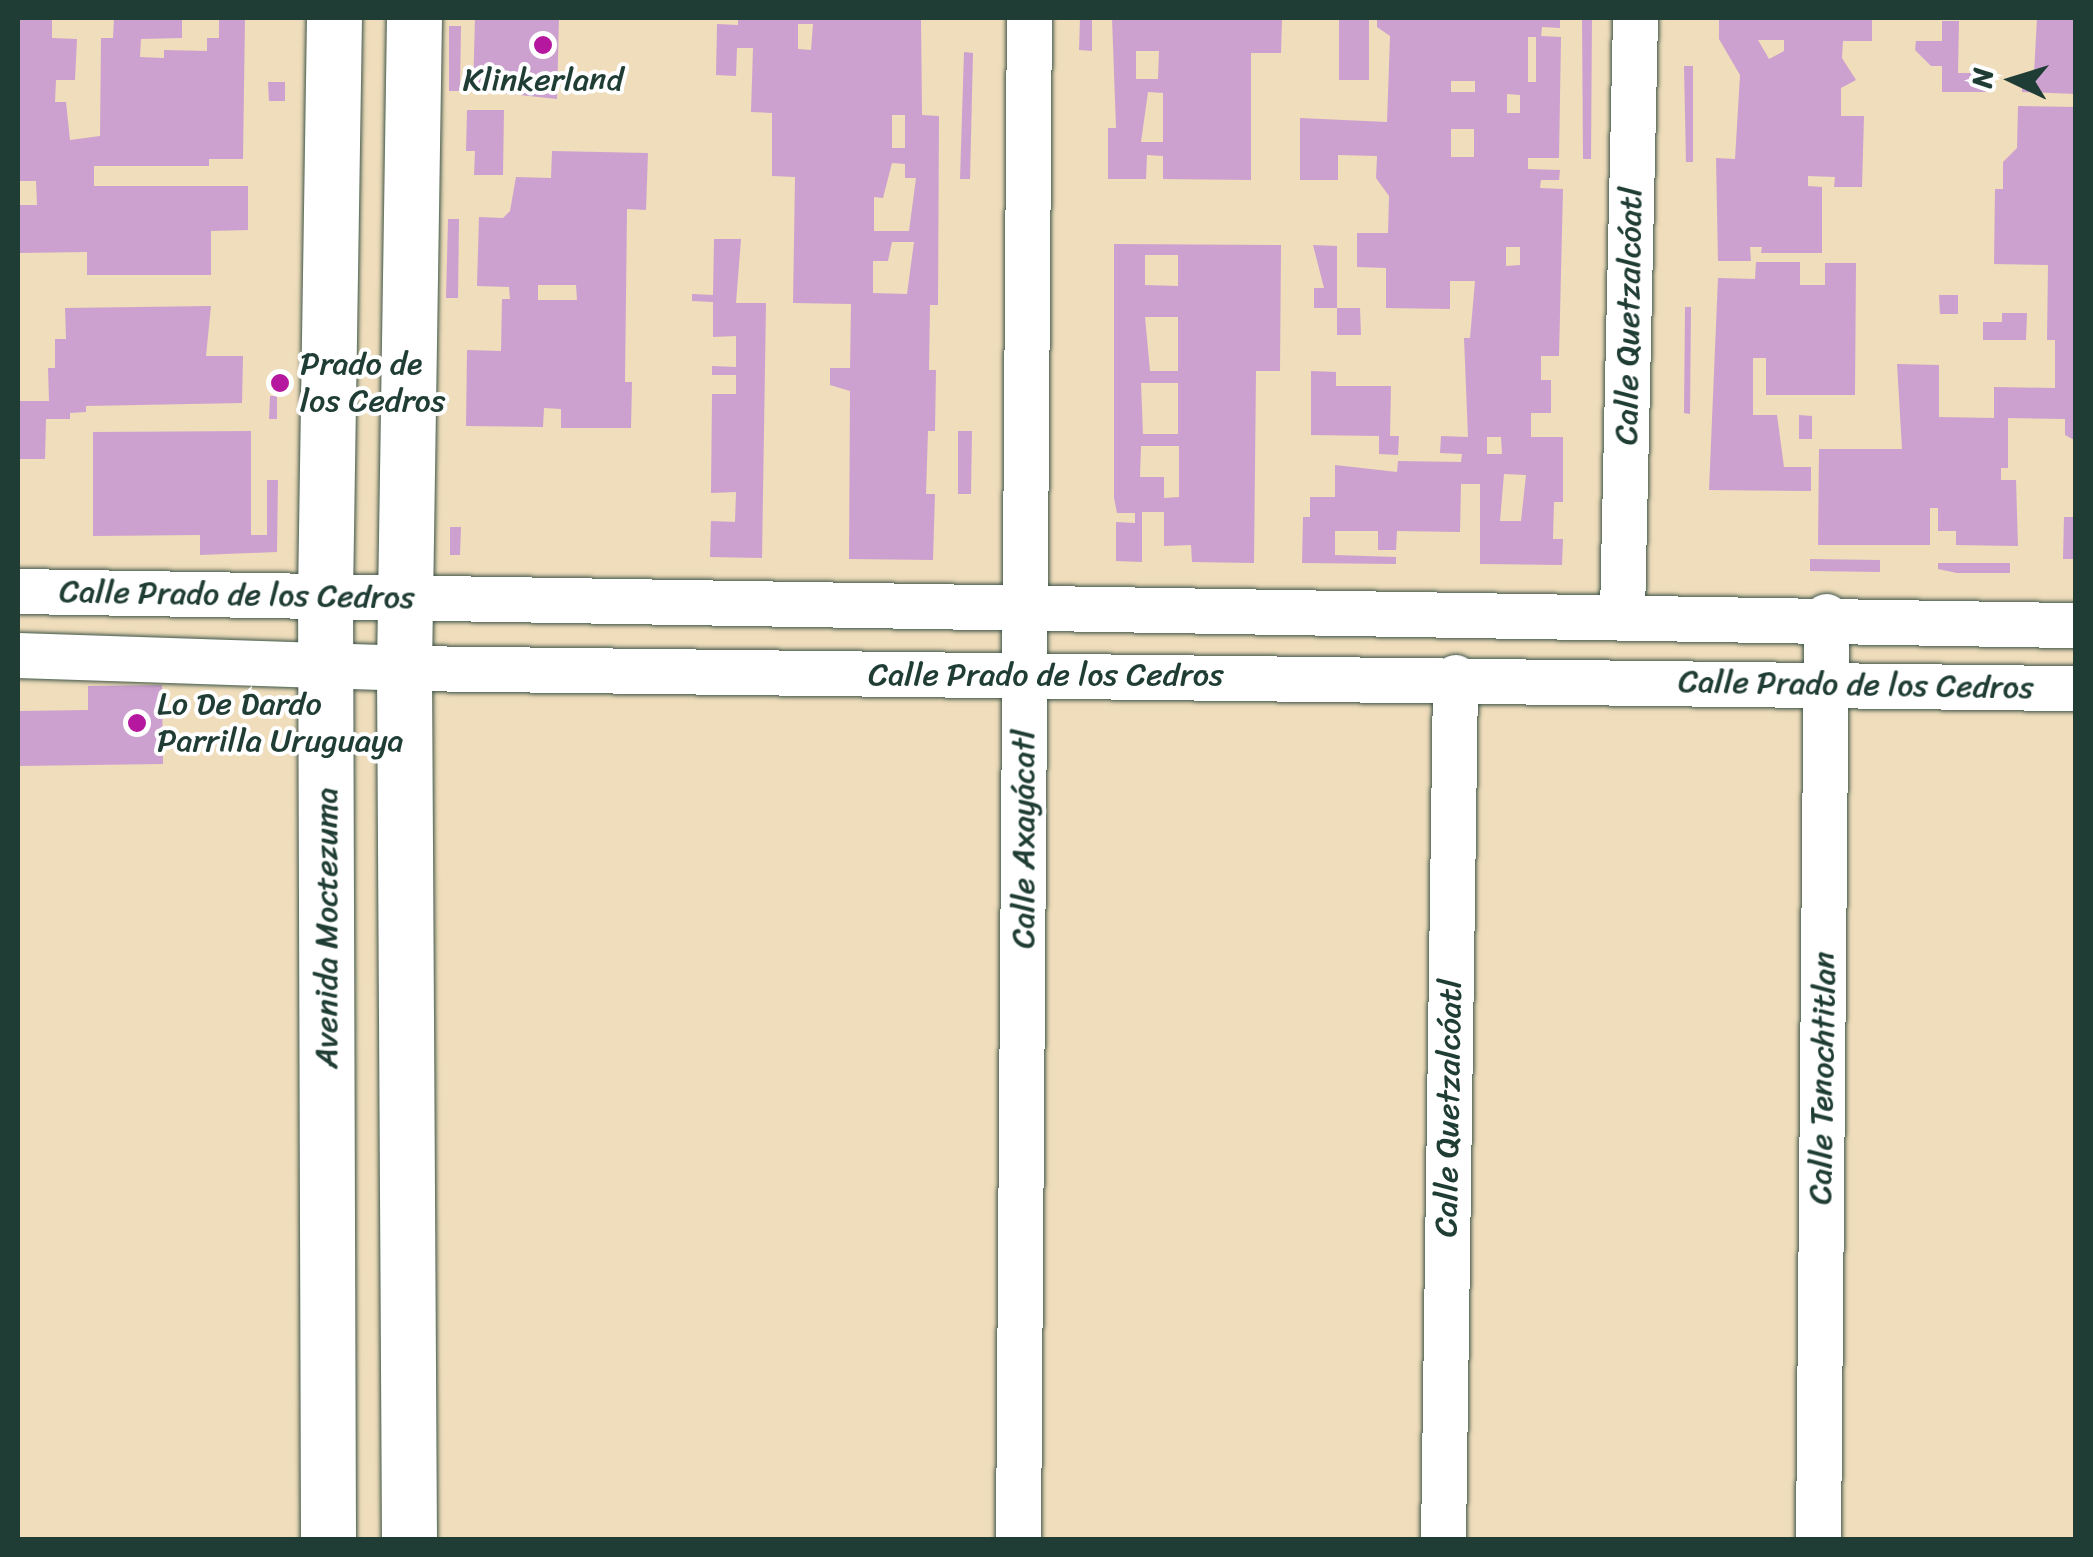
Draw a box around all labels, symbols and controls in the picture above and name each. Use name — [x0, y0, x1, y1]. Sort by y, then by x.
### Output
north arrow — [1963, 30, 2063, 130]
marker: Klinkerland — [532, 34, 554, 56]
place label: Klinkerland — [463, 61, 623, 99]
text: N — [1957, 66, 2008, 89]
street label: Calle Quetzalcóatl — [1608, 186, 1650, 446]
place label: Prado de los Cedros — [300, 346, 444, 421]
marker: Prado de los Cedros — [269, 372, 291, 394]
street label: Calle Prado de los Cedros — [59, 573, 415, 617]
street label: Calle Prado de los Cedros — [869, 656, 1223, 694]
street label: Calle Prado de los Cedros — [1678, 663, 2034, 707]
place label: Lo De Dardo Parrilla Uruguaya — [157, 686, 403, 761]
marker: Lo De Dardo Parrilla Uruguaya — [126, 712, 148, 734]
street label: Calle Axayácatl — [1005, 729, 1043, 949]
street label: Avenida Moctezuma — [308, 787, 346, 1069]
street label: Calle Tenochtitlan — [1802, 950, 1844, 1206]
street label: Calle Quetzalcóatl — [1428, 978, 1470, 1238]

